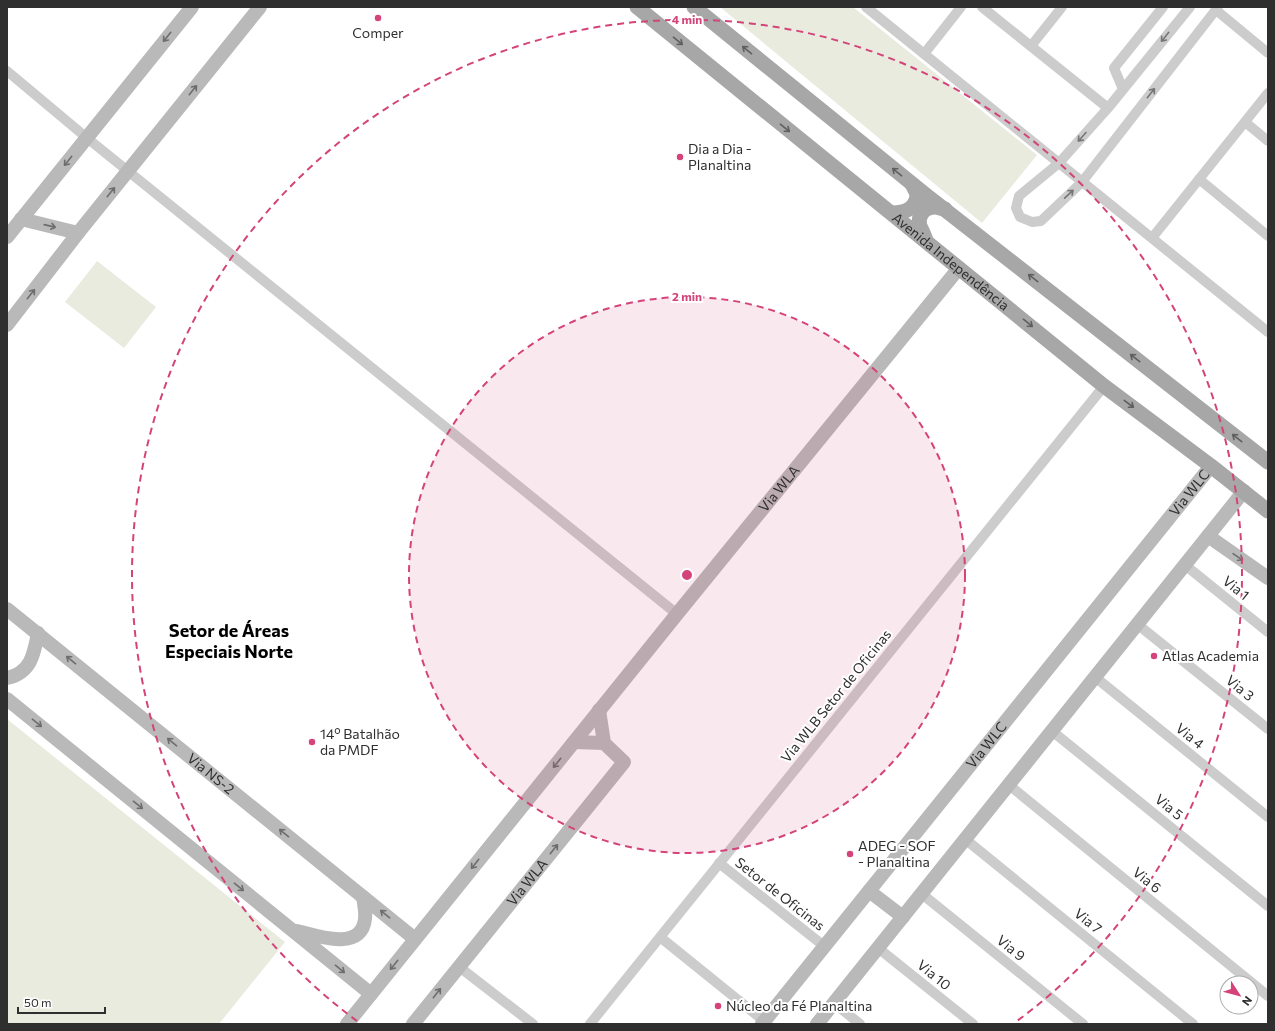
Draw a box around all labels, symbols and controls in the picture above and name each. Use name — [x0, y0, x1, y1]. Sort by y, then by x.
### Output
text: 4 min — [672, 12, 702, 26]
marker: Comper — [373, 13, 383, 23]
place label: Comper — [352, 24, 404, 41]
one-way arrow — [163, 32, 172, 43]
one-way arrow — [1161, 32, 1170, 43]
one-way arrow — [672, 36, 683, 45]
one-way arrow — [741, 45, 752, 54]
one-way arrow — [188, 85, 197, 96]
one-way arrow — [1147, 88, 1155, 99]
one-way arrow — [779, 123, 790, 132]
one-way arrow — [1077, 132, 1087, 142]
place label: Dia a Dia - Planaltina — [688, 140, 752, 173]
marker: Dia a Dia - Planaltina — [675, 152, 685, 162]
one-way arrow — [64, 155, 73, 166]
one-way arrow — [892, 167, 903, 176]
one-way arrow — [107, 186, 116, 197]
one-way arrow — [1064, 190, 1074, 199]
street label: Avenida Independência — [889, 209, 1013, 314]
one-way arrow — [43, 222, 56, 230]
one-way arrow — [1027, 274, 1038, 282]
one-way arrow — [27, 289, 35, 300]
text: 2 min — [672, 289, 702, 303]
one-way arrow — [1022, 319, 1033, 328]
one-way arrow — [1130, 354, 1141, 362]
one-way arrow — [1124, 400, 1135, 409]
one-way arrow — [1232, 434, 1243, 443]
street label: Via WLA — [755, 461, 803, 515]
street label: Via WLC — [1165, 466, 1213, 519]
one-way arrow — [1232, 553, 1243, 561]
centre of rings — [680, 568, 694, 582]
street label: Via 1 — [1220, 572, 1253, 603]
district label: Setor de Áreas Especiais Norte — [165, 619, 293, 662]
street label: Via WLB Setor de Oficinas — [777, 626, 894, 766]
place label: Atlas Academia — [1162, 647, 1259, 664]
marker: Atlas Academia — [1149, 651, 1159, 661]
one-way arrow — [65, 656, 76, 665]
street label: Via 3 — [1223, 671, 1258, 704]
street label: Via WLC — [962, 718, 1010, 771]
one-way arrow — [32, 719, 43, 728]
street label: Via 4 — [1173, 719, 1208, 753]
place label: 14º Batalhão da PMDF — [320, 725, 400, 758]
marker: 14º Batalhão da PMDF — [307, 737, 317, 747]
one-way arrow — [166, 738, 177, 747]
street label: Via NS-2 — [184, 749, 238, 798]
one-way arrow — [552, 757, 561, 768]
street label: Via 5 — [1152, 790, 1187, 823]
one-way arrow — [133, 801, 144, 809]
one-way arrow — [278, 828, 289, 837]
place label: ADEG - SOF - Planaltina — [858, 837, 936, 870]
one-way arrow — [549, 843, 558, 854]
marker: ADEG - SOF - Planaltina — [845, 849, 855, 859]
street label: Setor de Oficinas — [732, 853, 828, 934]
street label: Via WLA — [503, 855, 551, 909]
one-way arrow — [471, 859, 480, 869]
street label: Via 6 — [1130, 863, 1165, 896]
one-way arrow — [234, 882, 245, 891]
street label: Via 7 — [1071, 904, 1106, 937]
one-way arrow — [380, 910, 390, 919]
street label: Via 9 — [994, 931, 1029, 964]
street label: Via 10 — [914, 956, 955, 993]
one-way arrow — [390, 960, 398, 971]
one-way arrow — [335, 964, 346, 973]
north arrow — [1219, 975, 1259, 1015]
one-way arrow — [432, 988, 441, 999]
scale bar — [18, 989, 105, 1015]
text: N — [1240, 994, 1255, 1008]
text: 50 m — [24, 995, 52, 1009]
place label: Núcleo da Fé Planaltina — [726, 997, 872, 1014]
marker: Núcleo da Fé Planaltina — [713, 1001, 723, 1011]

